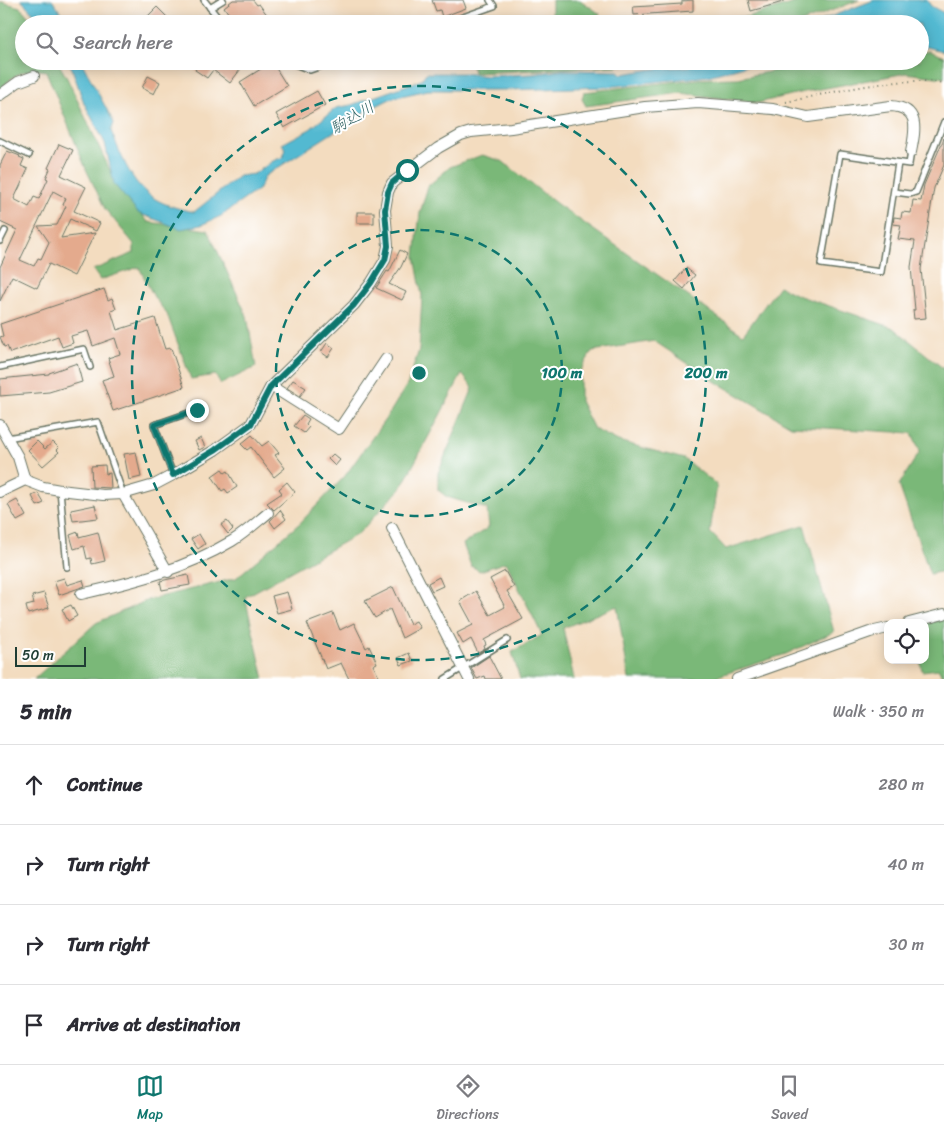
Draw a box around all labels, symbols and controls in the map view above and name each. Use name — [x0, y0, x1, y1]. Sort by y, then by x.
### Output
search box — [15, 15, 929, 70]
text: Search here — [73, 26, 173, 59]
icon: search — [33, 29, 61, 57]
water label: 駒込川 — [324, 93, 380, 142]
route start — [396, 159, 419, 182]
text: 100 m — [542, 360, 583, 386]
text: 200 m — [683, 360, 728, 386]
centre of rings — [410, 364, 428, 382]
route end — [186, 399, 209, 422]
map controls — [884, 619, 929, 664]
button: locate — [884, 619, 929, 664]
text: 50 m — [22, 643, 54, 668]
scale bar — [15, 644, 86, 667]
text: 5 min — [20, 693, 72, 731]
text: Walk · 350 m — [833, 697, 924, 726]
text: Continue — [67, 768, 143, 801]
text: 280 m — [879, 770, 924, 799]
icon: ahead — [20, 771, 48, 799]
text: Turn right — [67, 848, 149, 881]
text: 40 m — [887, 850, 924, 879]
icon: right — [20, 851, 48, 879]
text: Turn right — [67, 928, 149, 961]
text: 30 m — [889, 930, 924, 959]
icon: right — [20, 931, 48, 959]
text: Arrive at destination — [67, 1008, 240, 1041]
icon: arrive — [20, 1011, 48, 1039]
tab: Map — [136, 1072, 164, 1127]
tab: Directions — [436, 1072, 499, 1127]
tab: Saved — [771, 1072, 808, 1127]

